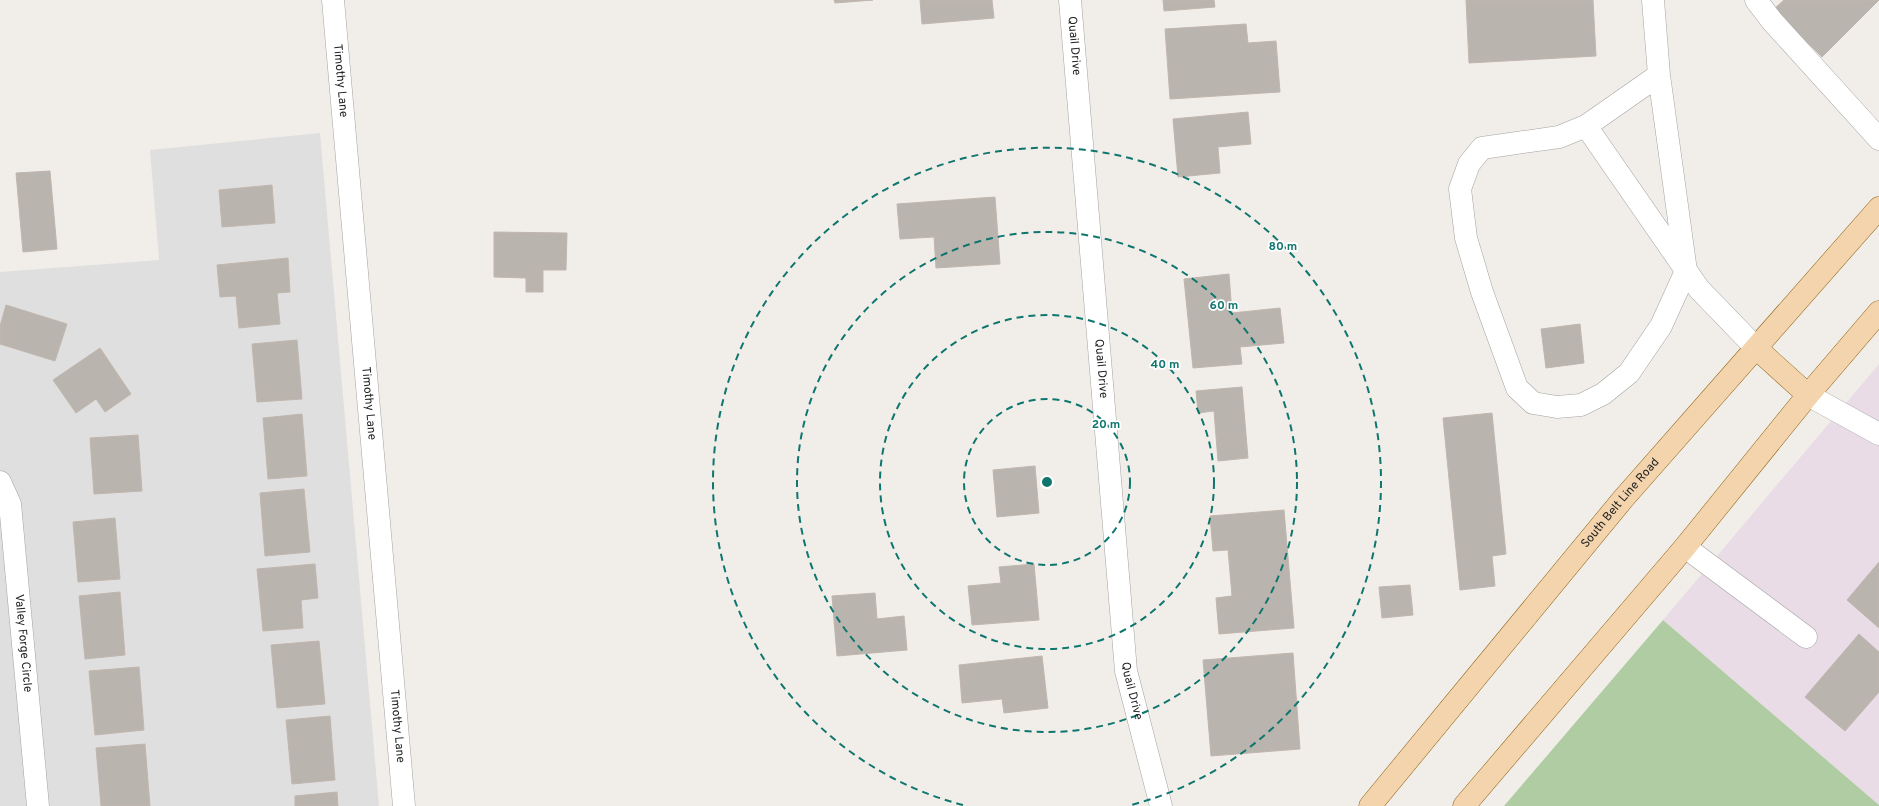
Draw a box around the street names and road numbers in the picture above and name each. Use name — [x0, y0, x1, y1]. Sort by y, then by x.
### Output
street label: Quail Drive — [1063, 16, 1084, 76]
street label: Timothy Lane — [329, 43, 351, 118]
street label: Quail Drive — [1090, 338, 1111, 399]
street label: Timothy Lane — [357, 366, 380, 441]
street label: South Belt Line Road — [1578, 455, 1663, 551]
street label: Valley Forge Circle — [10, 593, 35, 693]
street label: Quail Drive — [1117, 661, 1146, 722]
street label: Timothy Lane — [386, 689, 408, 764]

